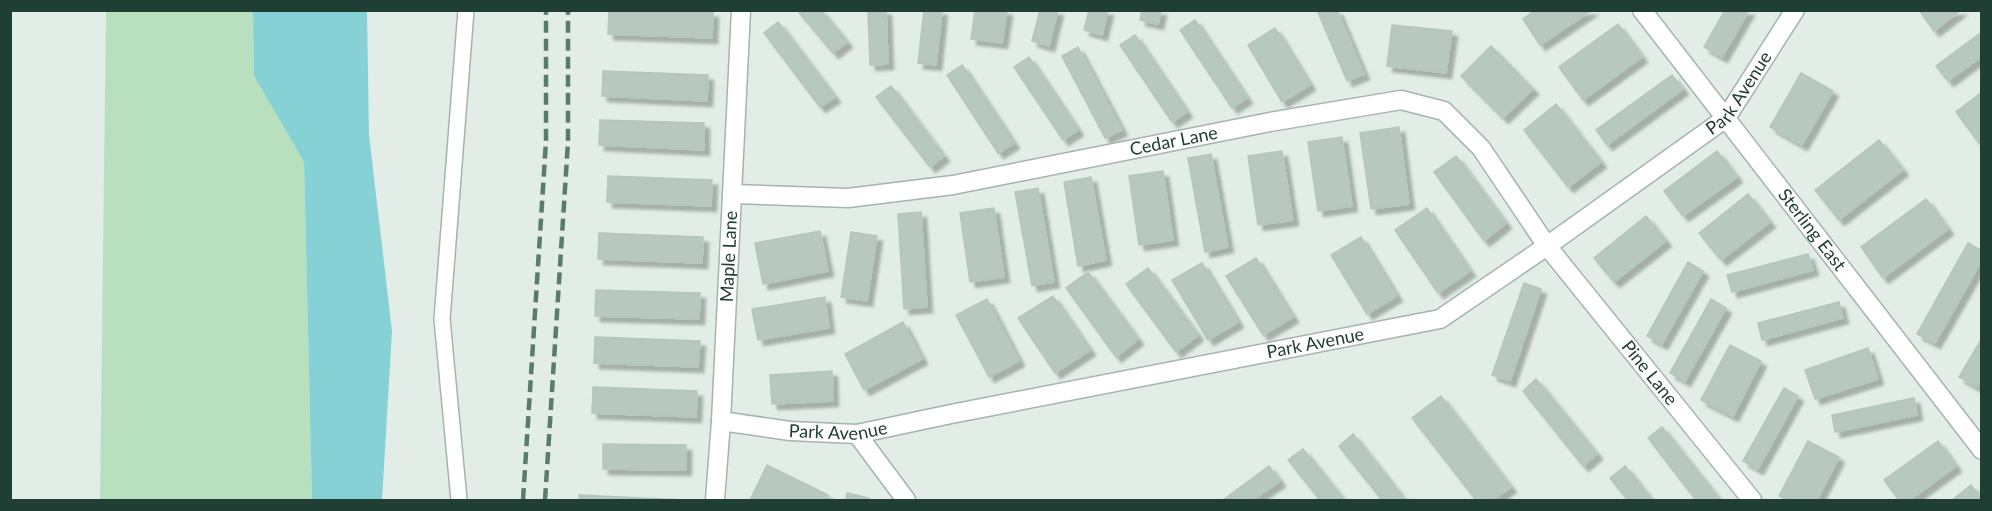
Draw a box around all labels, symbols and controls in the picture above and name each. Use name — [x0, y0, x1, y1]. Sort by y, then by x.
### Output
street label: Park Avenue — [1701, 47, 1776, 139]
street label: Cedar Lane — [1128, 121, 1219, 160]
street label: Sterling East — [1774, 184, 1852, 275]
street label: Maple Lane — [715, 210, 741, 303]
street label: Park Avenue — [1264, 322, 1366, 362]
street label: Pine Lane — [1618, 336, 1683, 409]
street label: Park Avenue — [788, 416, 889, 444]

